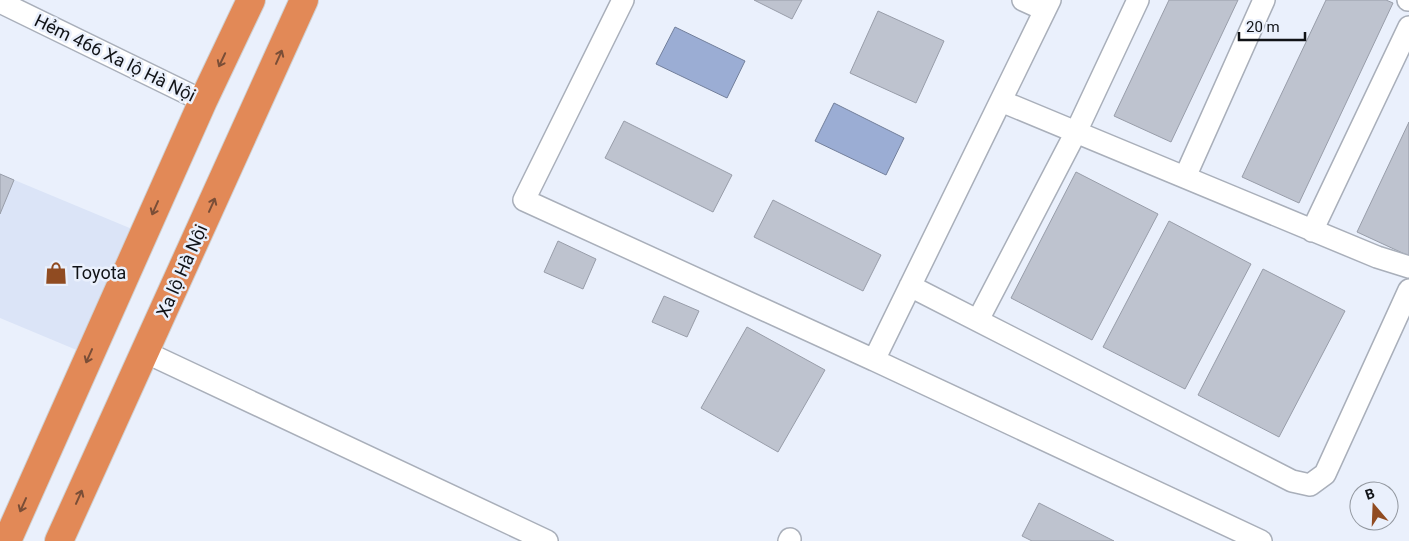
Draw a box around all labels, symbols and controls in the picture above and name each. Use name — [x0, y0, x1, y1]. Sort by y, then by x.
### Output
street label: Hẻm 466 Xa lộ Hà Nội — [31, 9, 199, 106]
scale bar — [1239, 10, 1305, 42]
text: 20 m — [1246, 18, 1280, 36]
one-way arrow — [274, 50, 284, 65]
one-way arrow — [217, 52, 227, 67]
one-way arrow — [207, 198, 217, 213]
one-way arrow — [150, 200, 160, 215]
street label: Xa lộ Hà Nội — [152, 221, 211, 320]
shop icon: Toyota — [43, 260, 69, 286]
place label: Toyota — [72, 262, 126, 283]
one-way arrow — [84, 348, 94, 363]
north arrow — [1349, 481, 1399, 531]
text: B — [1363, 485, 1377, 503]
one-way arrow — [75, 490, 85, 505]
one-way arrow — [18, 497, 28, 512]

